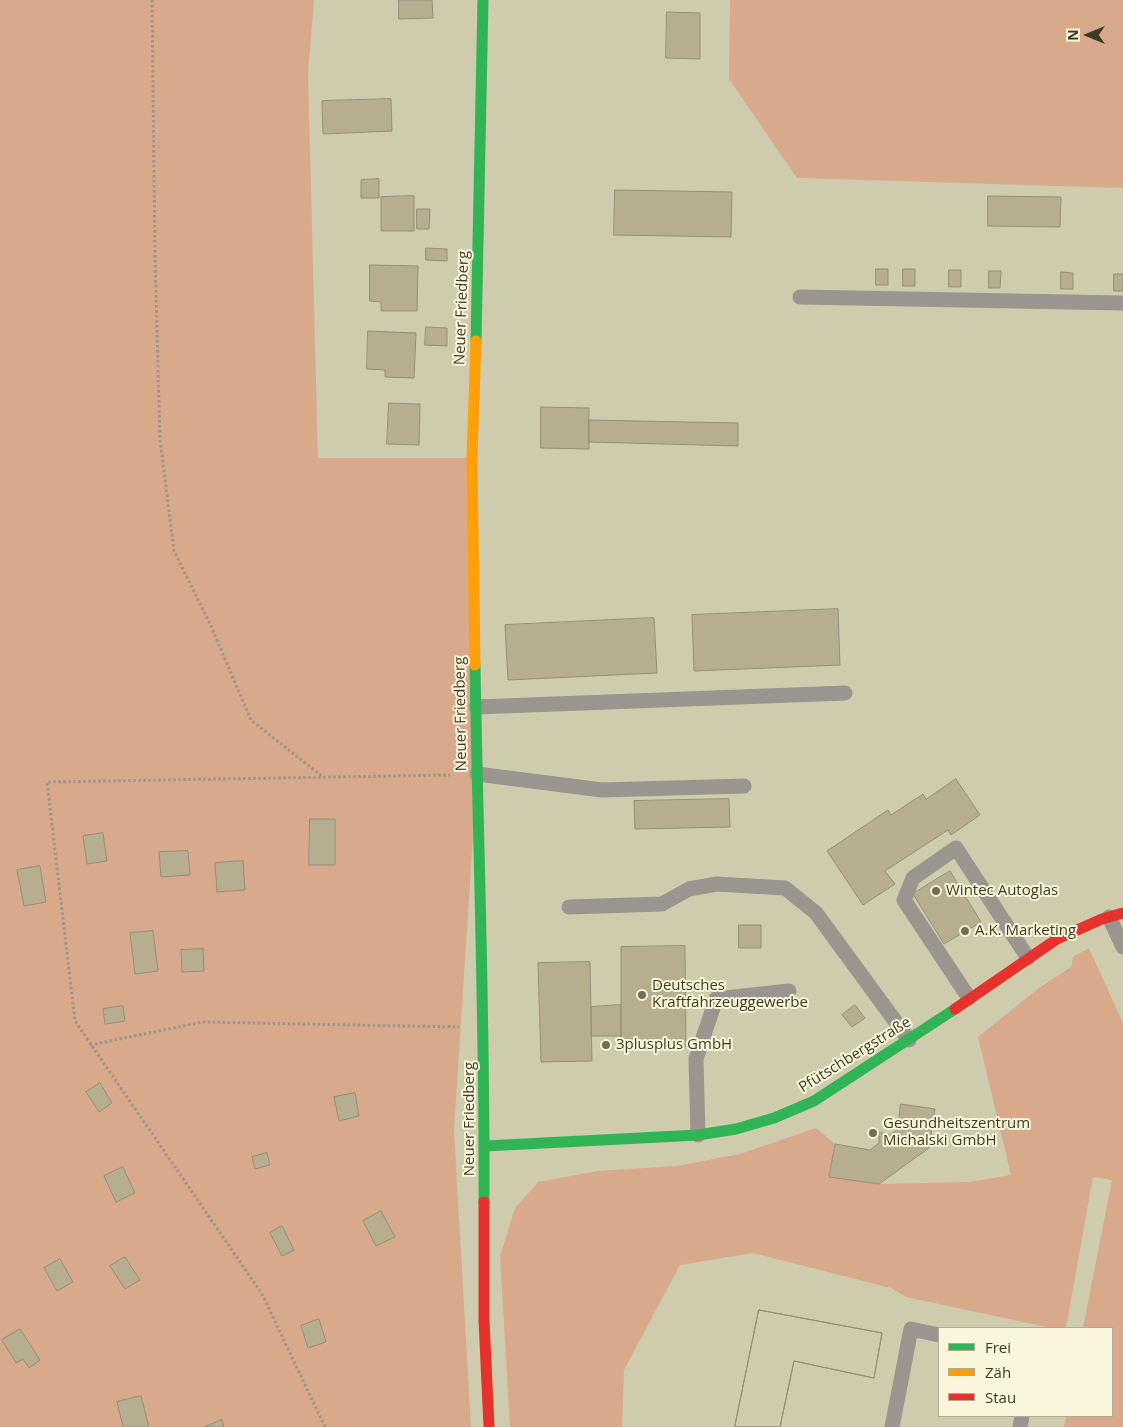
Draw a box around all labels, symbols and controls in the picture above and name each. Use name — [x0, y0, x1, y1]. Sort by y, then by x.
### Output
north arrow — [1063, 10, 1113, 60]
text: N — [1063, 29, 1082, 41]
street label: Neuer Friedberg — [451, 250, 473, 366]
street label: Neuer Friedberg — [451, 657, 471, 771]
place label: Wintec Autoglas — [946, 882, 1058, 900]
marker: Wintec Autoglas — [930, 885, 942, 897]
place label: A.K. Marketing — [975, 922, 1076, 940]
marker: A.K. Marketing — [959, 925, 971, 937]
place label: Deutsches Kraftfahrzeuggewerbe — [652, 977, 808, 1012]
marker: Deutsches Kraftfahrzeuggewerbe — [636, 989, 648, 1001]
street label: Pfütschbergstraße — [796, 1013, 914, 1097]
place label: 3plusplus GmbH — [616, 1036, 732, 1054]
marker: 3plusplus GmbH — [600, 1039, 612, 1051]
street label: Neuer Friedberg — [461, 1062, 479, 1176]
place label: Gesundheitszentrum Michalski GmbH — [883, 1115, 1030, 1150]
marker: Gesundheitszentrum Michalski GmbH — [867, 1127, 879, 1139]
legend — [938, 1327, 1113, 1417]
text: Frei — [985, 1337, 1011, 1357]
text: Zäh — [985, 1362, 1011, 1382]
text: Stau — [985, 1387, 1016, 1407]

